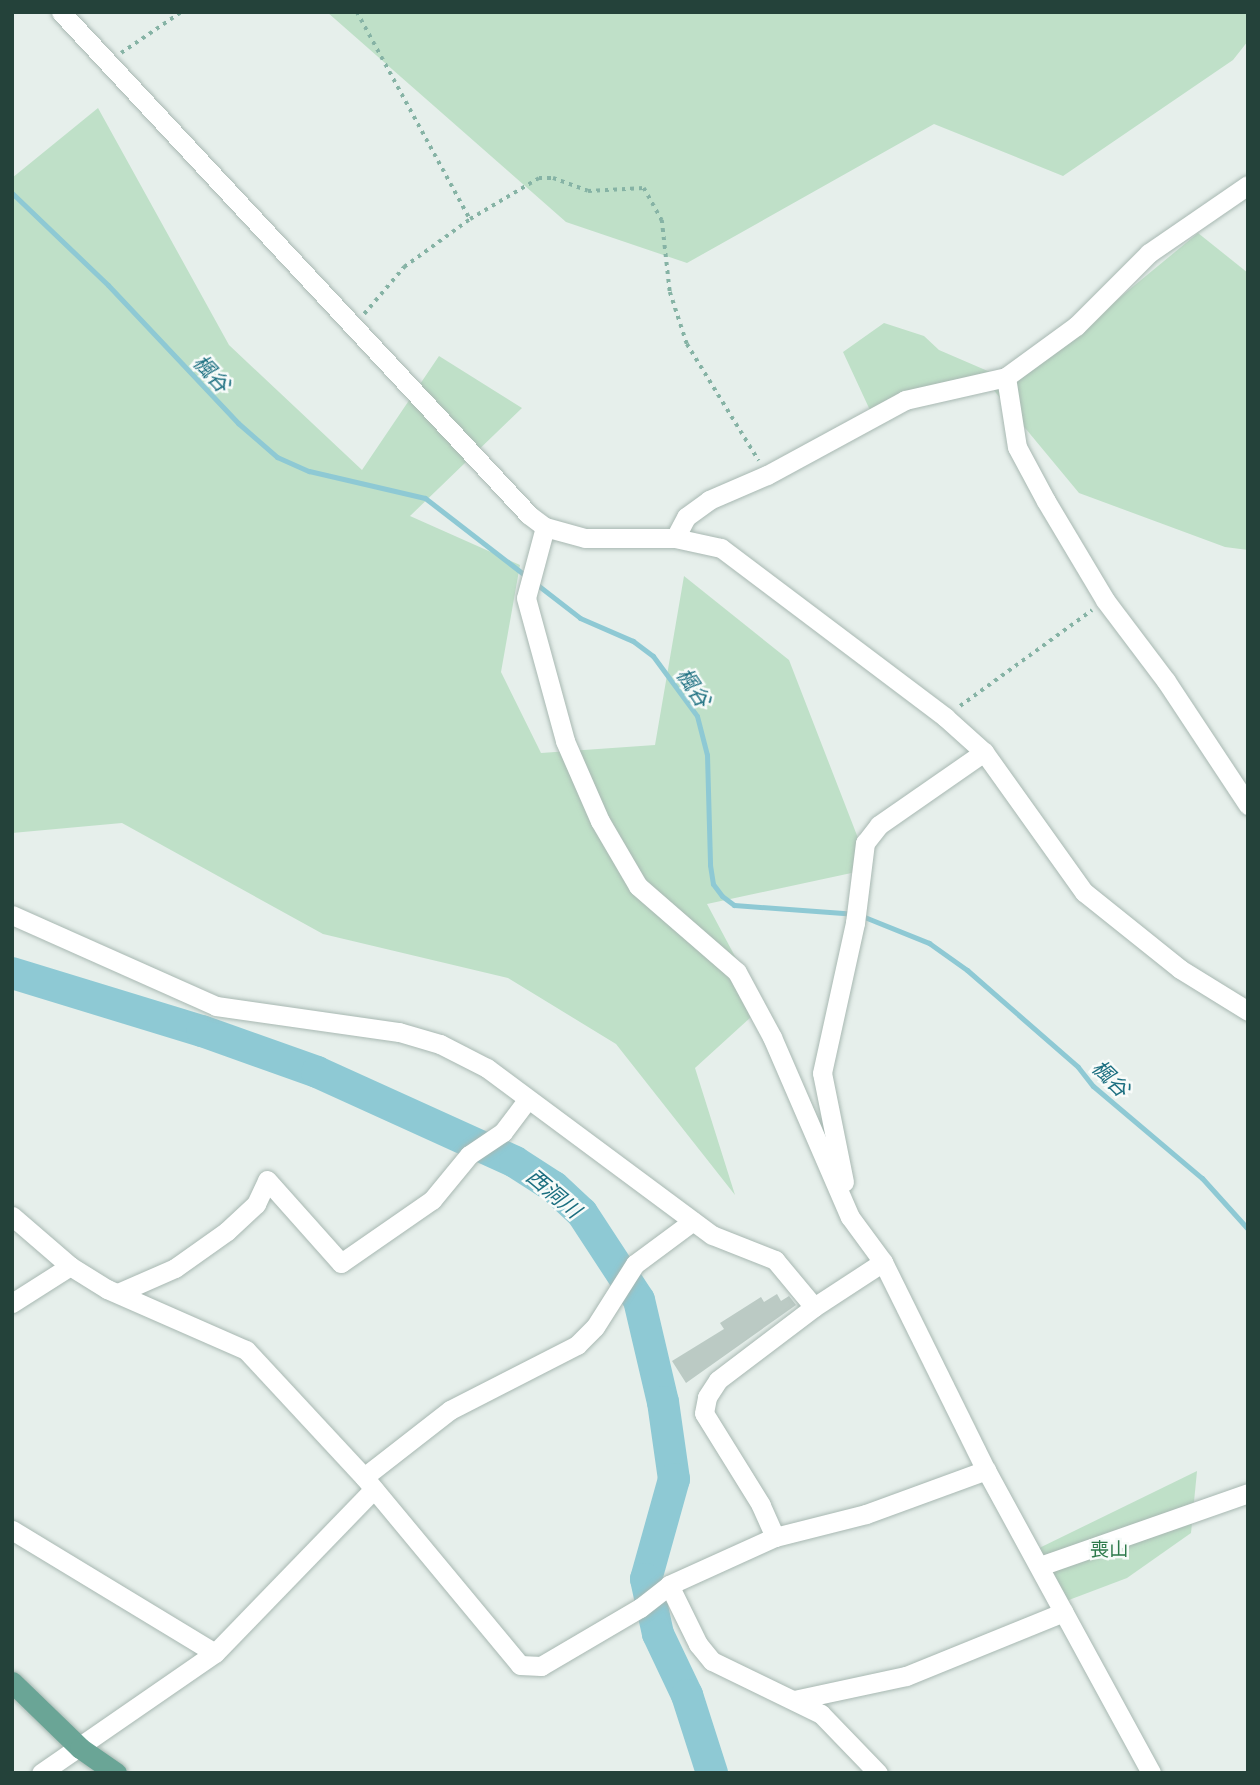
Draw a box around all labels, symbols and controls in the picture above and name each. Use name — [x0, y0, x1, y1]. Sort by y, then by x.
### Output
water label: 楓谷 — [188, 349, 236, 397]
water label: 楓谷 — [672, 663, 716, 711]
water label: 楓谷 — [1087, 1054, 1135, 1102]
water label: 西洞川 — [522, 1163, 586, 1223]
park label: 喪山 — [1090, 1538, 1128, 1560]

